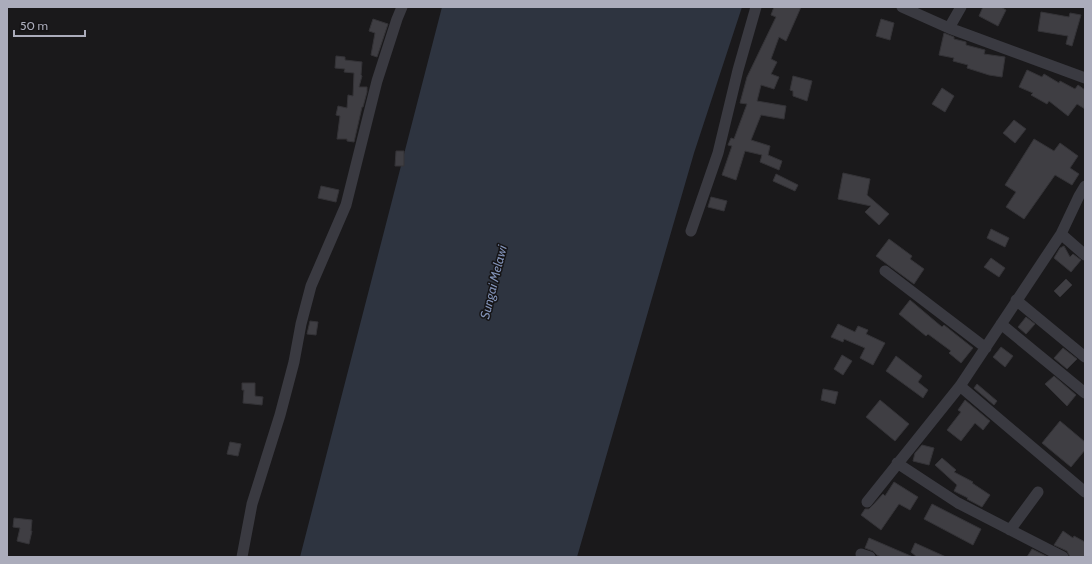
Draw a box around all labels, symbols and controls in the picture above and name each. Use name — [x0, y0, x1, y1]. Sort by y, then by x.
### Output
scale bar — [14, 12, 85, 38]
text: 50 m — [20, 18, 48, 33]
water label: Sungai Melawi — [476, 243, 510, 321]

